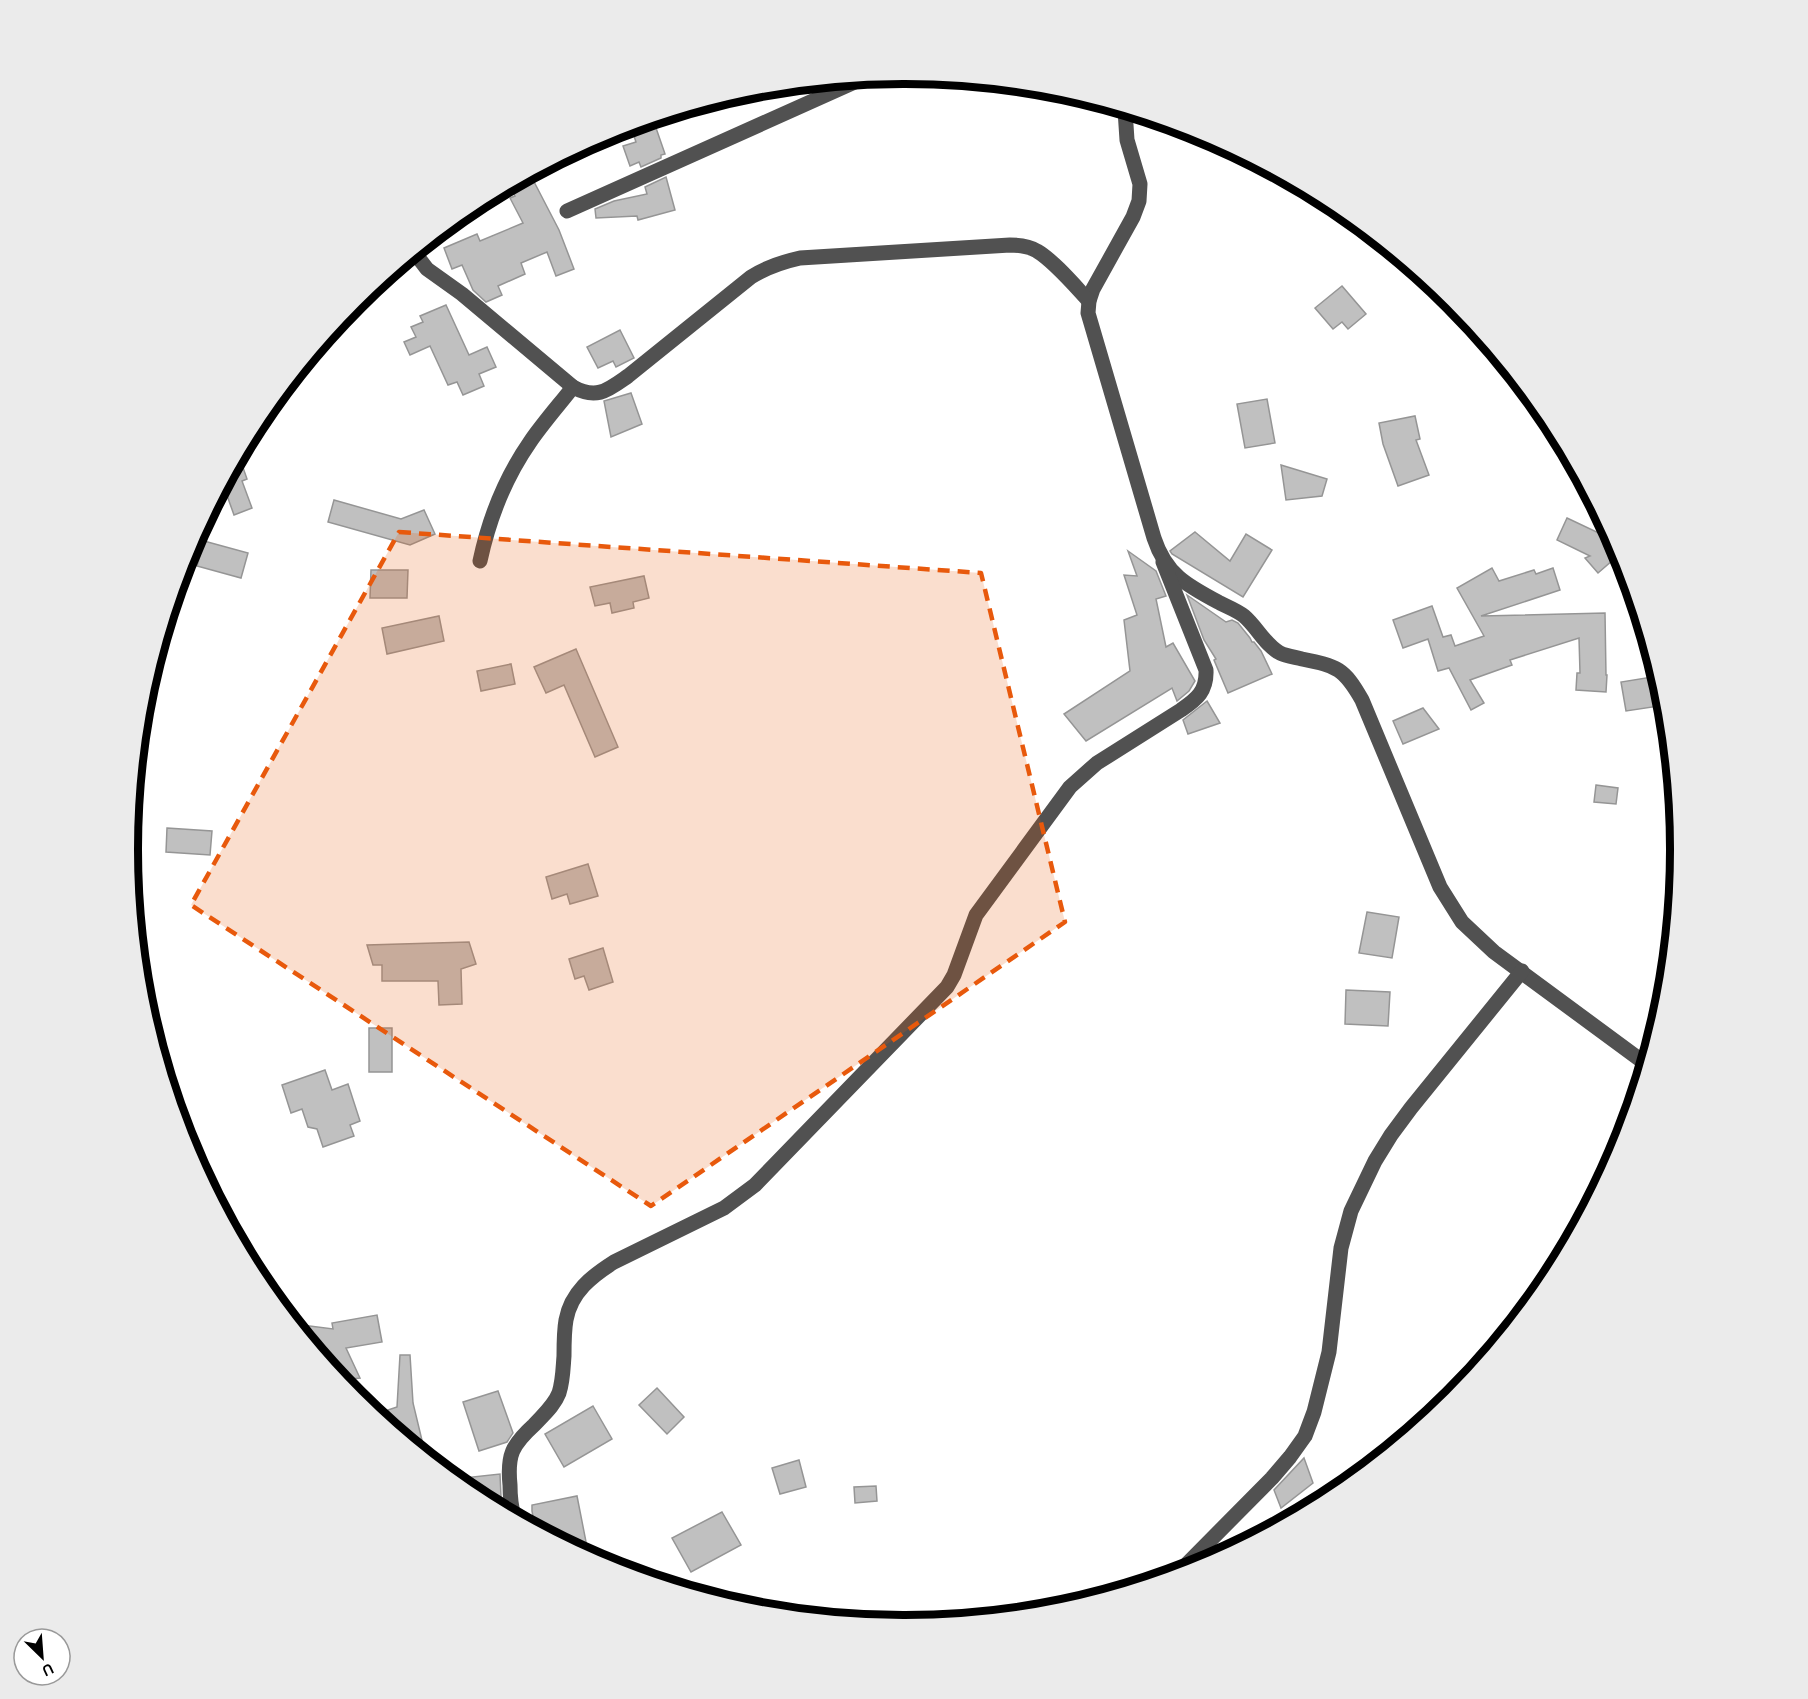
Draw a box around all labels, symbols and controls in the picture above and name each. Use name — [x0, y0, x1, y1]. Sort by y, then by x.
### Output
north arrow — [12, 1627, 72, 1687]
text: U — [39, 1659, 57, 1681]

